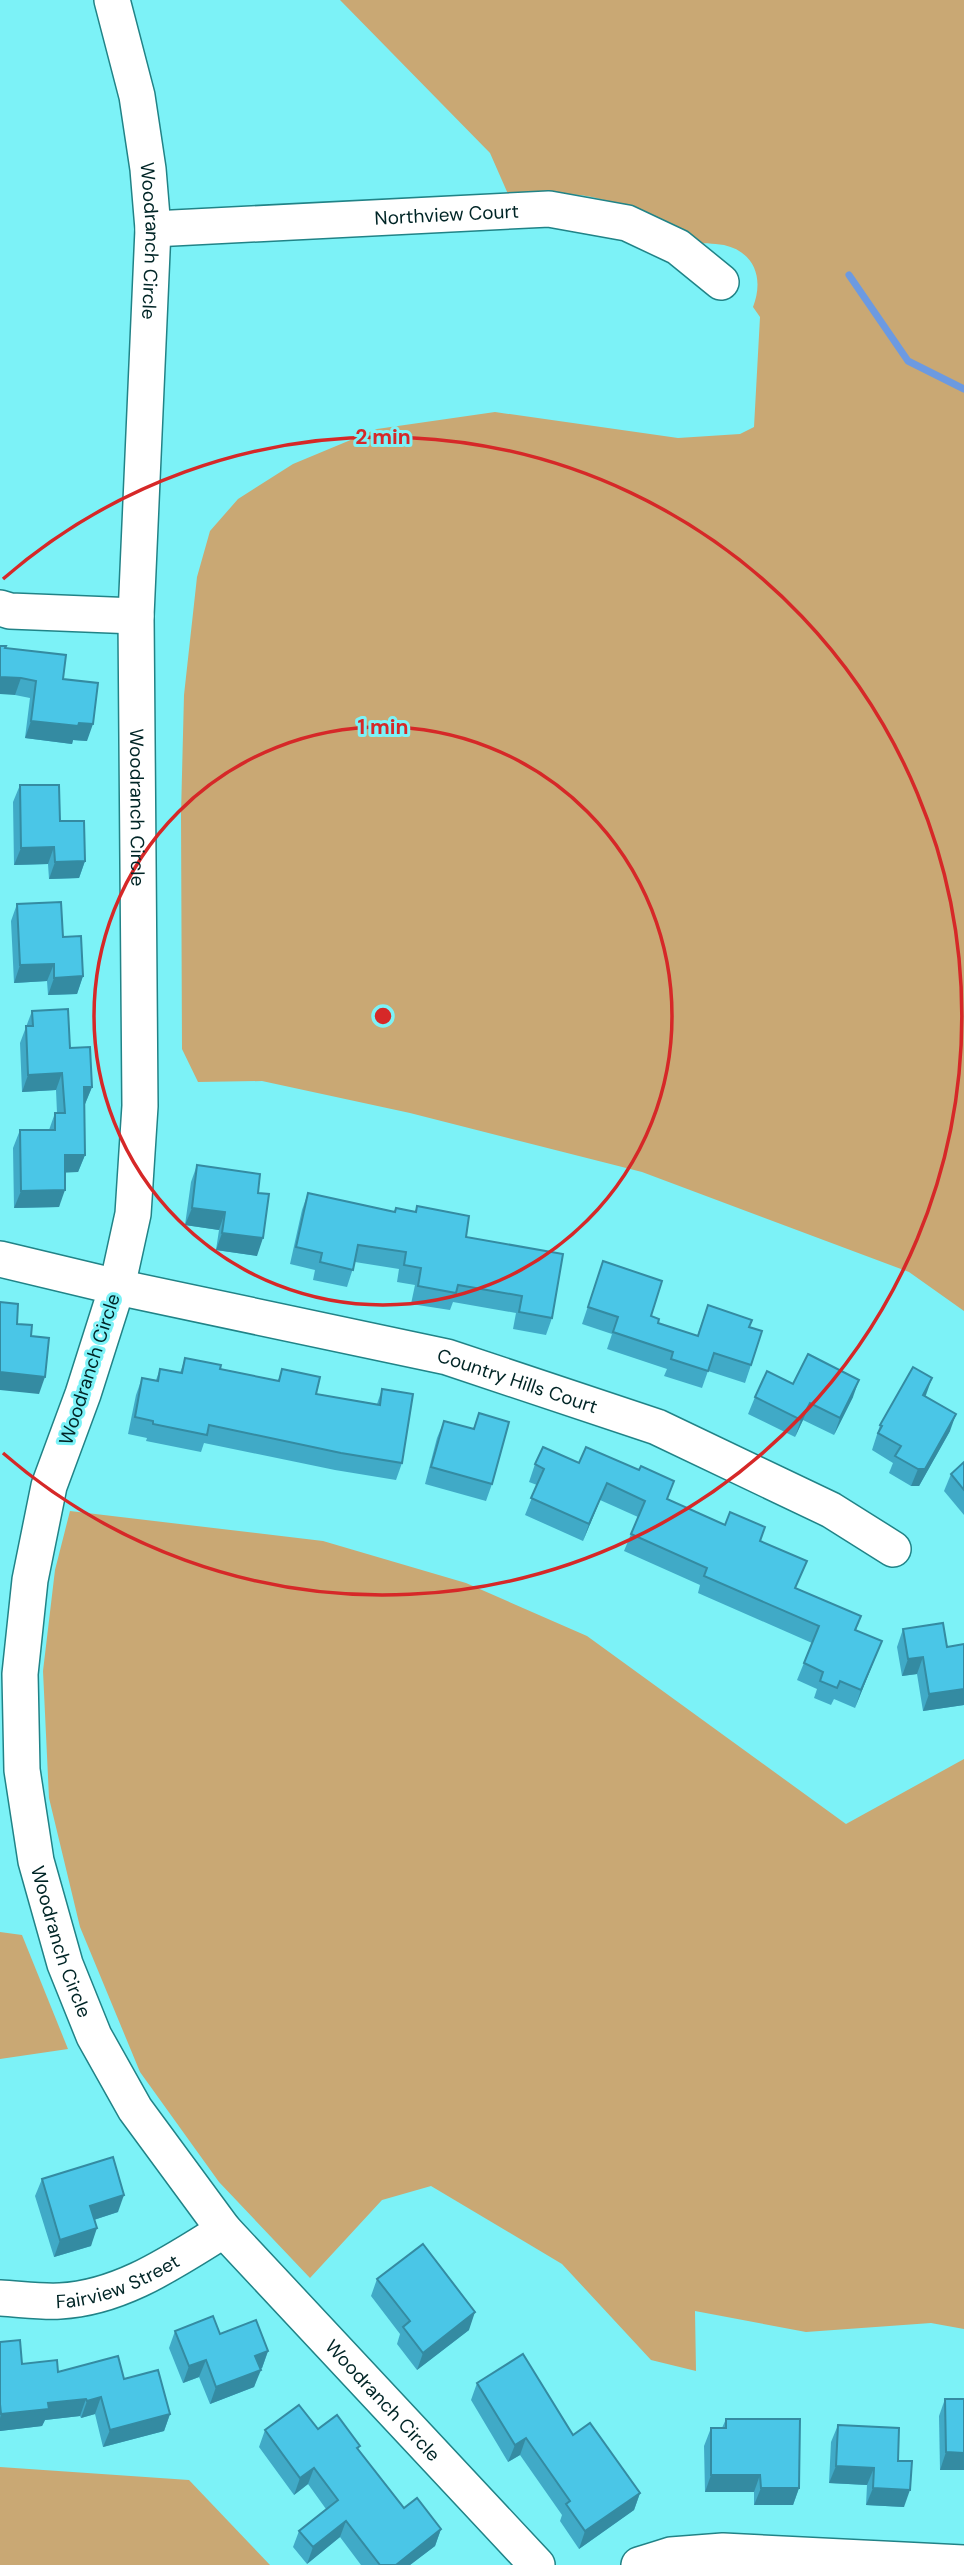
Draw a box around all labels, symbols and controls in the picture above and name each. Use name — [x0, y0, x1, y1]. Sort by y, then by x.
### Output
street label: Woodranch Circle — [134, 161, 165, 320]
street label: Northview Court — [374, 199, 519, 231]
text: 2 min — [355, 423, 411, 451]
text: 1 min — [357, 713, 409, 741]
street label: Woodranch Circle — [124, 728, 150, 886]
centre of rings — [371, 1004, 395, 1028]
street label: Woodranch Circle — [53, 1290, 126, 1448]
street label: Country Hills Court — [435, 1343, 601, 1419]
street label: Woodranch Circle — [25, 1863, 97, 2021]
street label: Fairview Street — [55, 2249, 184, 2314]
street label: Woodranch Circle — [320, 2334, 446, 2467]

